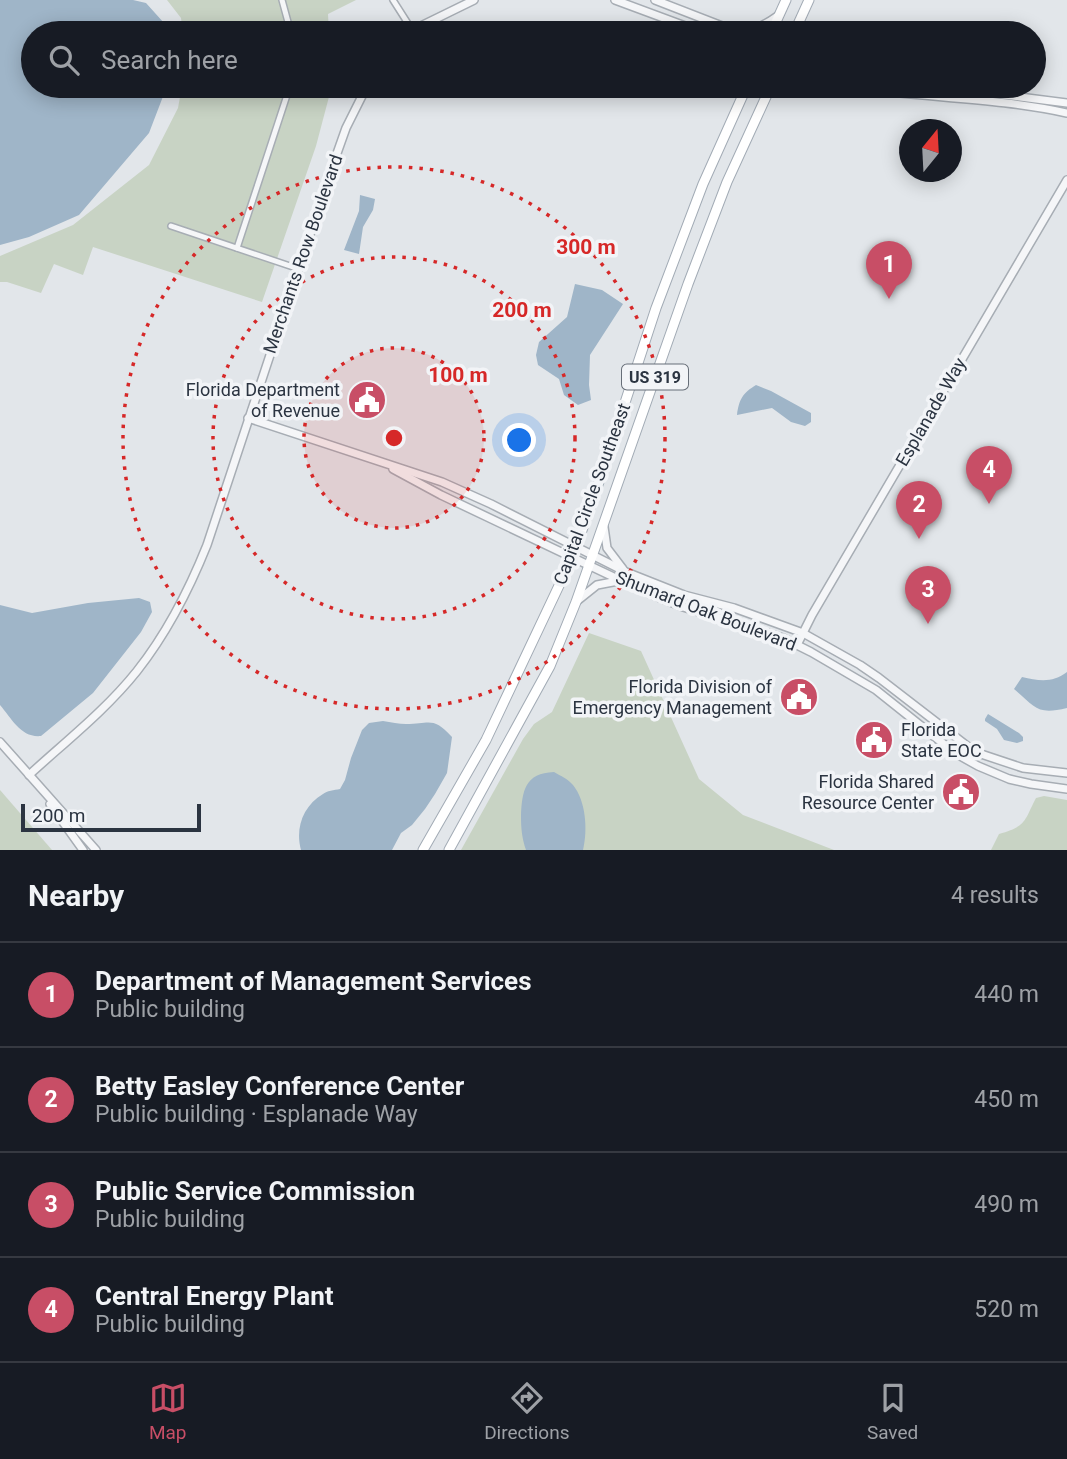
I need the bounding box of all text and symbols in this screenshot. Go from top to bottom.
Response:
search box [21,21,1046,98]
icon: search [45,41,83,79]
text: Search here [101,45,238,75]
north arrow [899,119,962,182]
street label: Merchants Row Boulevard [259,152,346,356]
text: 300 m [556,235,616,259]
pin: 1 [866,241,912,299]
text: 200 m [492,298,552,322]
street label: Esplanade Way [891,353,970,470]
text: 100 m [428,363,488,387]
road number: US 319 [622,364,688,390]
place label: Florida Department of Revenue [186,379,340,421]
public building icon: Florida Department of Revenue [346,379,388,421]
street label: Capital Circle Southeast [549,400,634,587]
your location [502,423,536,457]
centre of rings [382,426,406,450]
pin: 4 [966,446,1012,504]
pin: 2 [896,481,942,539]
street label: Shumard Oak Boulevard [613,566,800,655]
pin: 3 [905,566,951,624]
place label: Florida Division of Emergency Management [572,676,773,718]
public building icon: Florida Division of Emergency Management [778,676,820,718]
public building icon: Florida State EOC [853,719,895,761]
place label: Florida State EOC [901,719,982,761]
place label: Florida Shared Resource Center [802,771,934,813]
public building icon: Florida Shared Resource Center [940,771,982,813]
scale bar [21,801,201,833]
text: 200 m [32,804,85,827]
text: Nearby [28,878,124,913]
text: 4 results [951,882,1039,909]
text: Department of Management Services [95,966,532,996]
text: 1 [44,981,58,1008]
text: 440 m [974,981,1039,1008]
text: Public building [95,996,245,1023]
text: Betty Easley Conference Center [95,1071,464,1101]
text: 2 [44,1086,58,1113]
text: 450 m [974,1086,1039,1113]
text: Public building · Esplanade Way [95,1101,418,1128]
text: Public Service Commission [95,1176,415,1206]
text: 3 [44,1191,58,1218]
text: 490 m [974,1191,1039,1218]
text: Public building [95,1206,245,1233]
text: Central Energy Plant [95,1281,334,1311]
text: 4 [44,1296,58,1323]
text: 520 m [974,1296,1039,1323]
text: Public building [95,1311,245,1338]
tab: Map [149,1379,187,1444]
tab: Directions [484,1379,569,1444]
tab: Saved [867,1379,918,1444]

